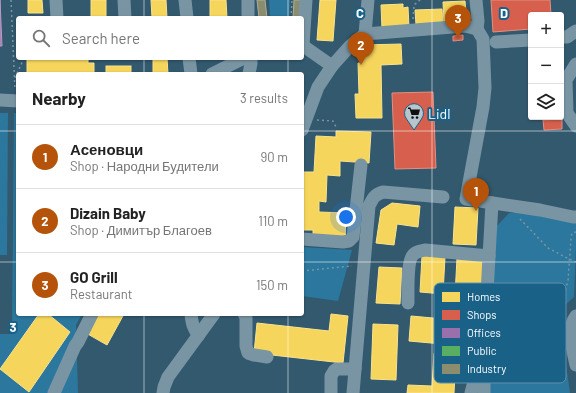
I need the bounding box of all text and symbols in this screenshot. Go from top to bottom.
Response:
text: C [356,5,364,21]
pin: 3 [445,5,471,38]
text: D [500,5,508,21]
map controls [528,12,564,120]
button: + [528,12,564,48]
search box [16,16,304,60]
icon: search [30,27,52,49]
text: Search here [62,29,140,47]
pin: 2 [348,32,374,65]
button: − [528,48,564,84]
button: layers [528,84,564,120]
text: Nearby [32,88,86,108]
text: 3 results [240,90,288,106]
supermarket icon: Lidl [403,102,425,130]
place label: Lidl [428,105,450,122]
text: Асеновци [70,140,143,158]
text: 1 [43,149,47,165]
text: 90 m [261,149,288,165]
text: Shop · Народни Будители [70,158,219,174]
pin: 1 [463,178,489,211]
text: Dizain Baby [70,204,146,222]
your location [336,207,356,227]
text: 2 [41,213,49,229]
text: 110 m [258,213,288,229]
text: Shop · Димитър Благоев [70,222,212,238]
text: GO Grill [70,268,118,286]
text: 3 [41,277,49,293]
text: 150 m [256,277,288,293]
legend [434,283,566,383]
text: Restaurant [70,286,132,302]
text: Homes [467,290,500,303]
text: Shops [467,308,497,321]
text: 3 [9,319,17,335]
text: Offices [467,326,501,339]
text: Public [467,344,497,357]
text: Industry [467,362,506,375]

